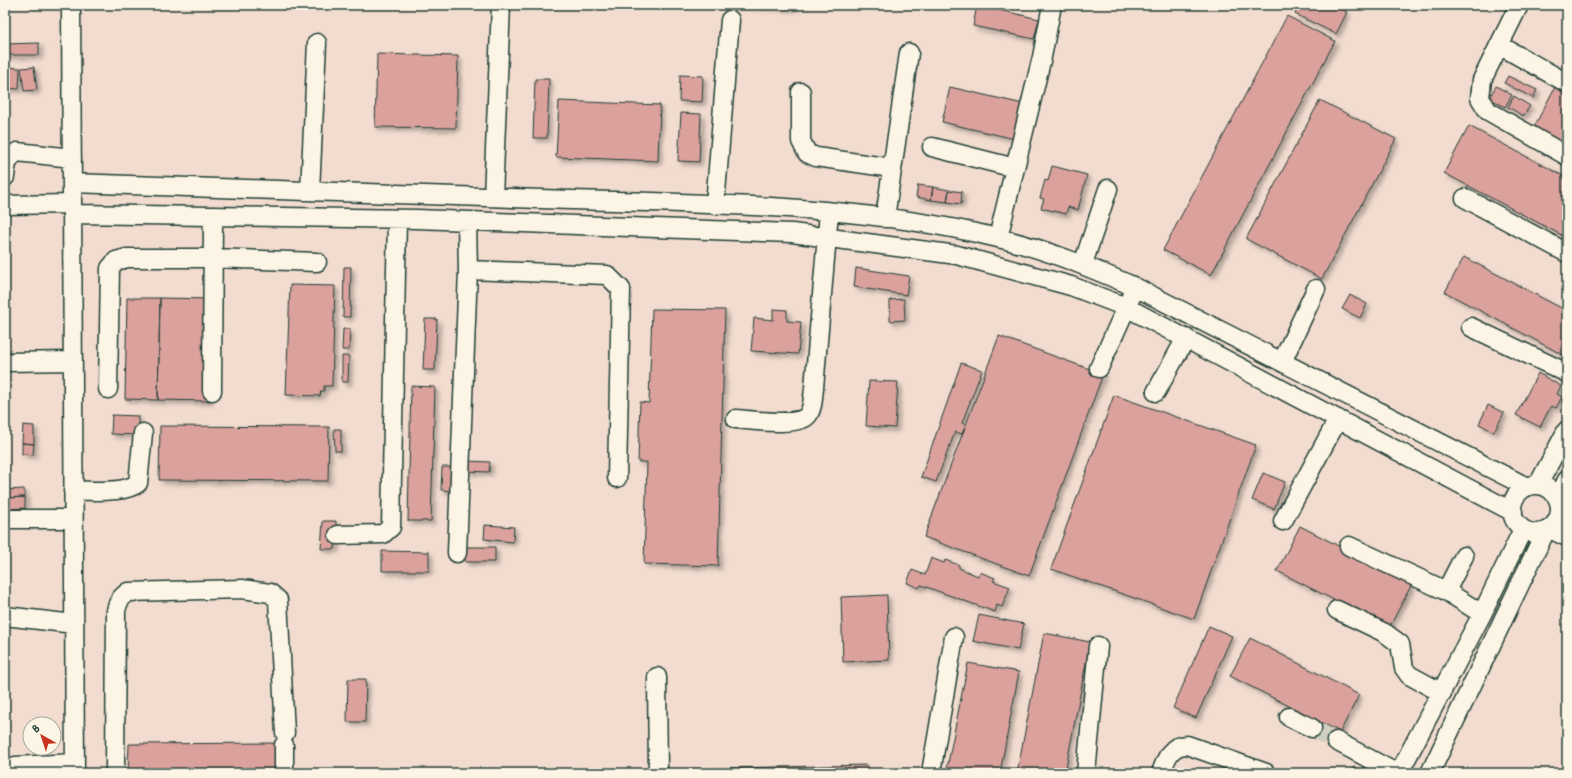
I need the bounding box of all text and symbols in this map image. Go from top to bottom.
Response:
north arrow [22,716,62,756]
text: B [29,721,43,735]

